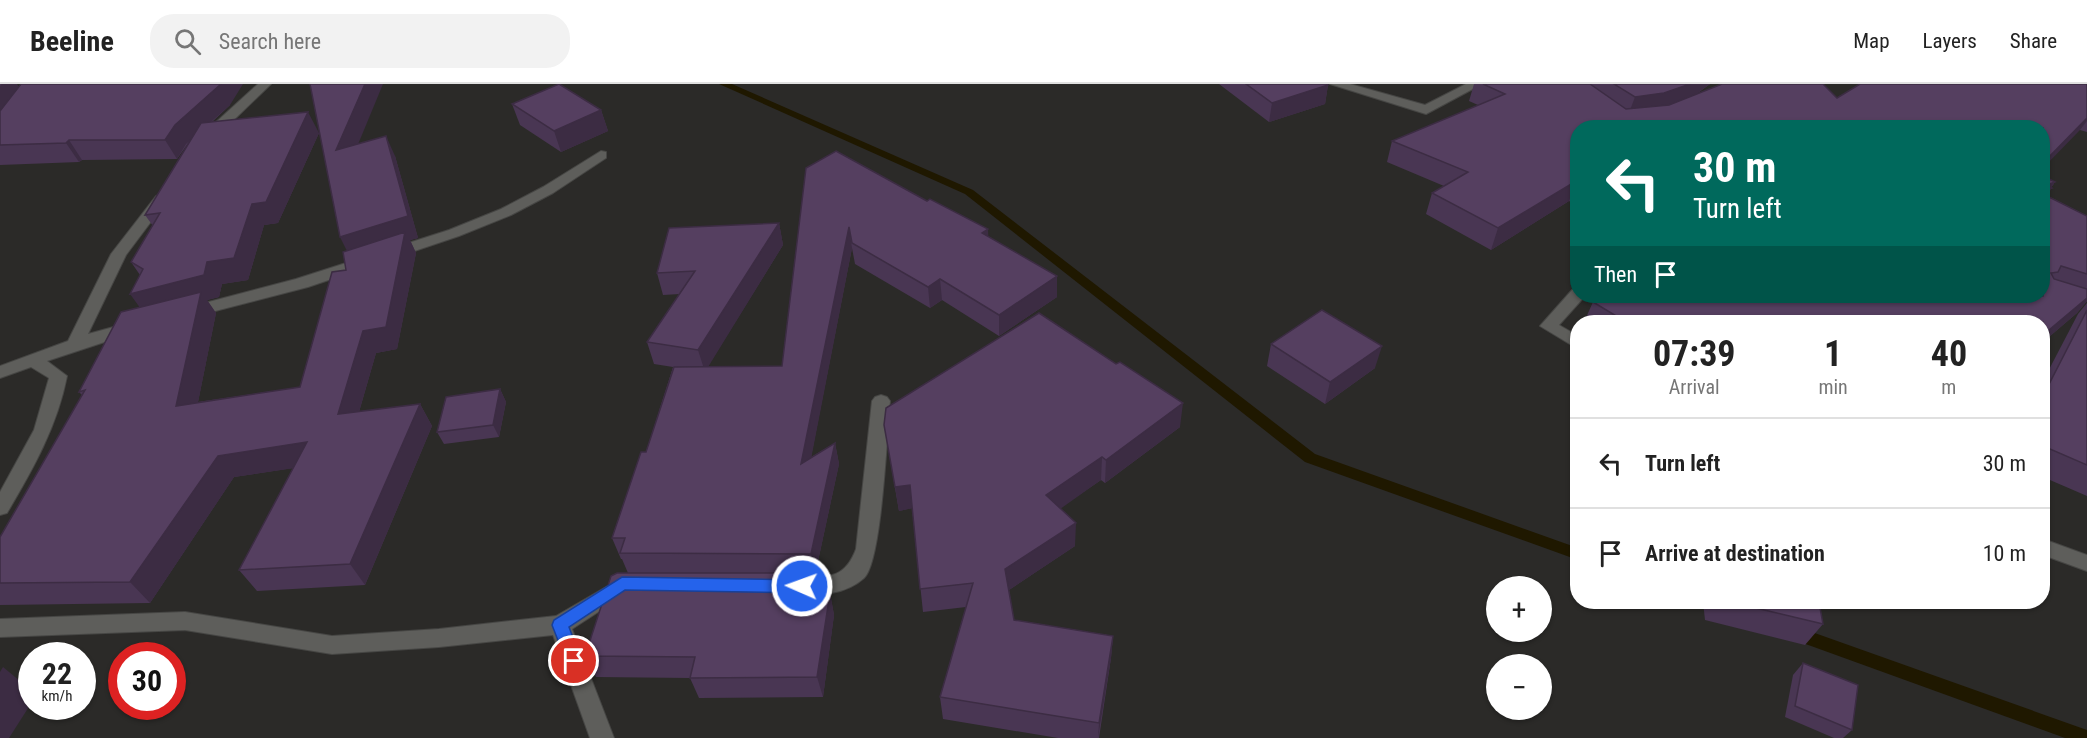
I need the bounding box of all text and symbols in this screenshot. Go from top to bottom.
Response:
search box [150,14,570,68]
text: Beeline [30,25,114,58]
icon: search [171,25,204,58]
text: Search here [219,29,321,54]
text: Map [1853,29,1890,53]
text: Layers [1923,29,1977,53]
text: Share [2010,29,2057,53]
text: 30 m [1693,143,1776,192]
icon: left [1594,144,1672,222]
text: Turn left [1693,193,1782,225]
icon: arrive [1649,258,1682,291]
text: Then [1594,262,1637,287]
text: 07:39 [1653,333,1736,375]
text: 1 [1824,333,1842,375]
text: 40 [1931,333,1967,375]
text: Arrival [1669,375,1720,399]
text: min [1818,375,1848,399]
text: m [1941,375,1956,399]
icon: left [1594,447,1627,480]
text: Turn left [1645,451,1720,476]
text: 30 m [1983,451,2026,476]
icon: arrive [1594,537,1627,570]
text: Arrive at destination [1645,541,1825,566]
text: 10 m [1983,541,2026,566]
position arrow [770,554,834,618]
map controls [1486,576,1552,720]
button: + [1486,576,1552,642]
pin [548,635,599,686]
speed limit sign: 30 [108,642,186,720]
icon: arrive [557,644,590,677]
button: − [1486,654,1552,720]
text: 22 [42,656,72,691]
text: km/h [42,687,72,705]

